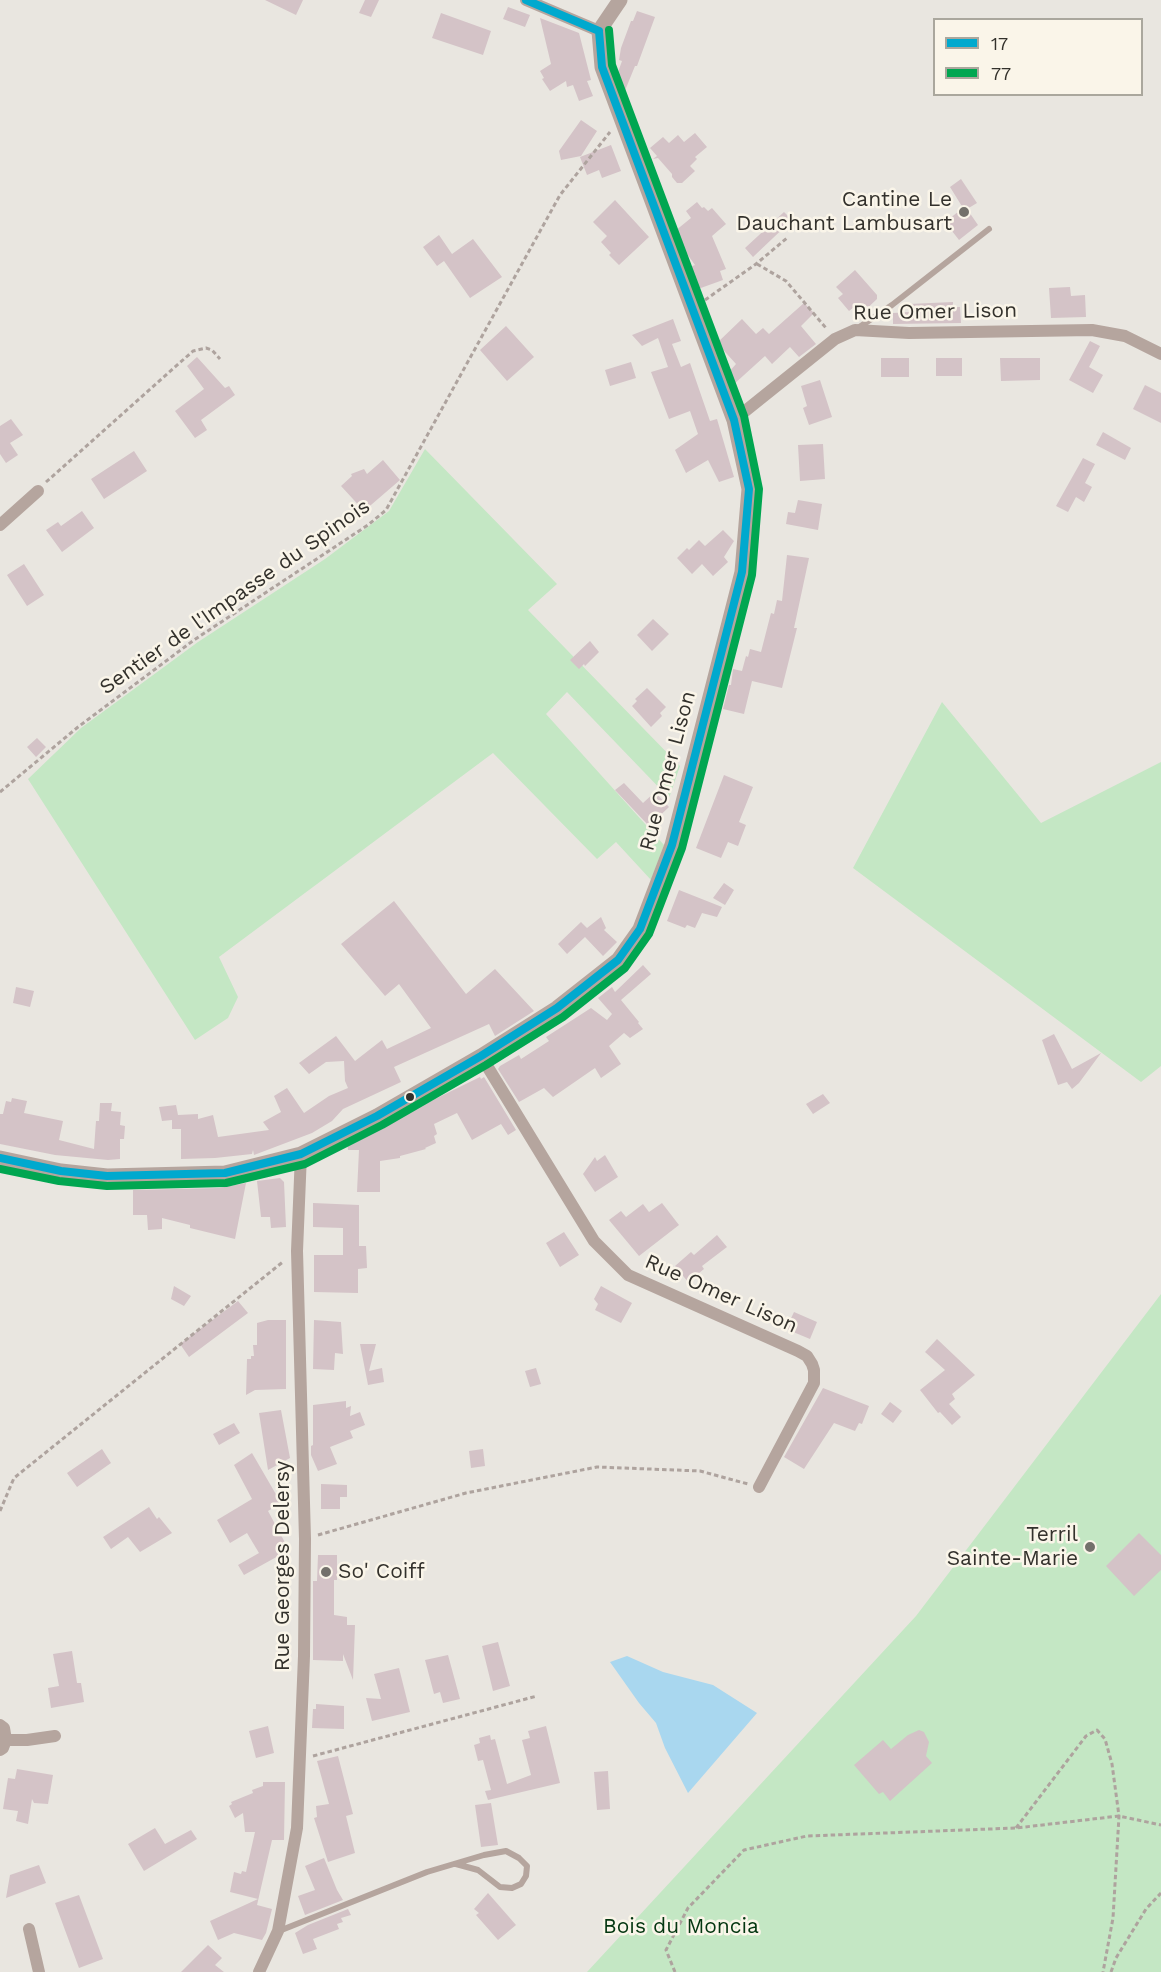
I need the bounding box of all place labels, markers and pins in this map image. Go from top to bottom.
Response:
place label: Cantine Le Dauchant Lambusart [736,187,952,237]
marker: Cantine Le Dauchant Lambusart [957,205,971,219]
unlabelled marker [404,1091,416,1103]
place label: Terril Sainte-Marie [947,1522,1078,1572]
marker: Terril Sainte-Marie [1083,1540,1097,1554]
place label: So' Coiff [338,1559,425,1585]
marker: So' Coiff [319,1565,333,1579]

